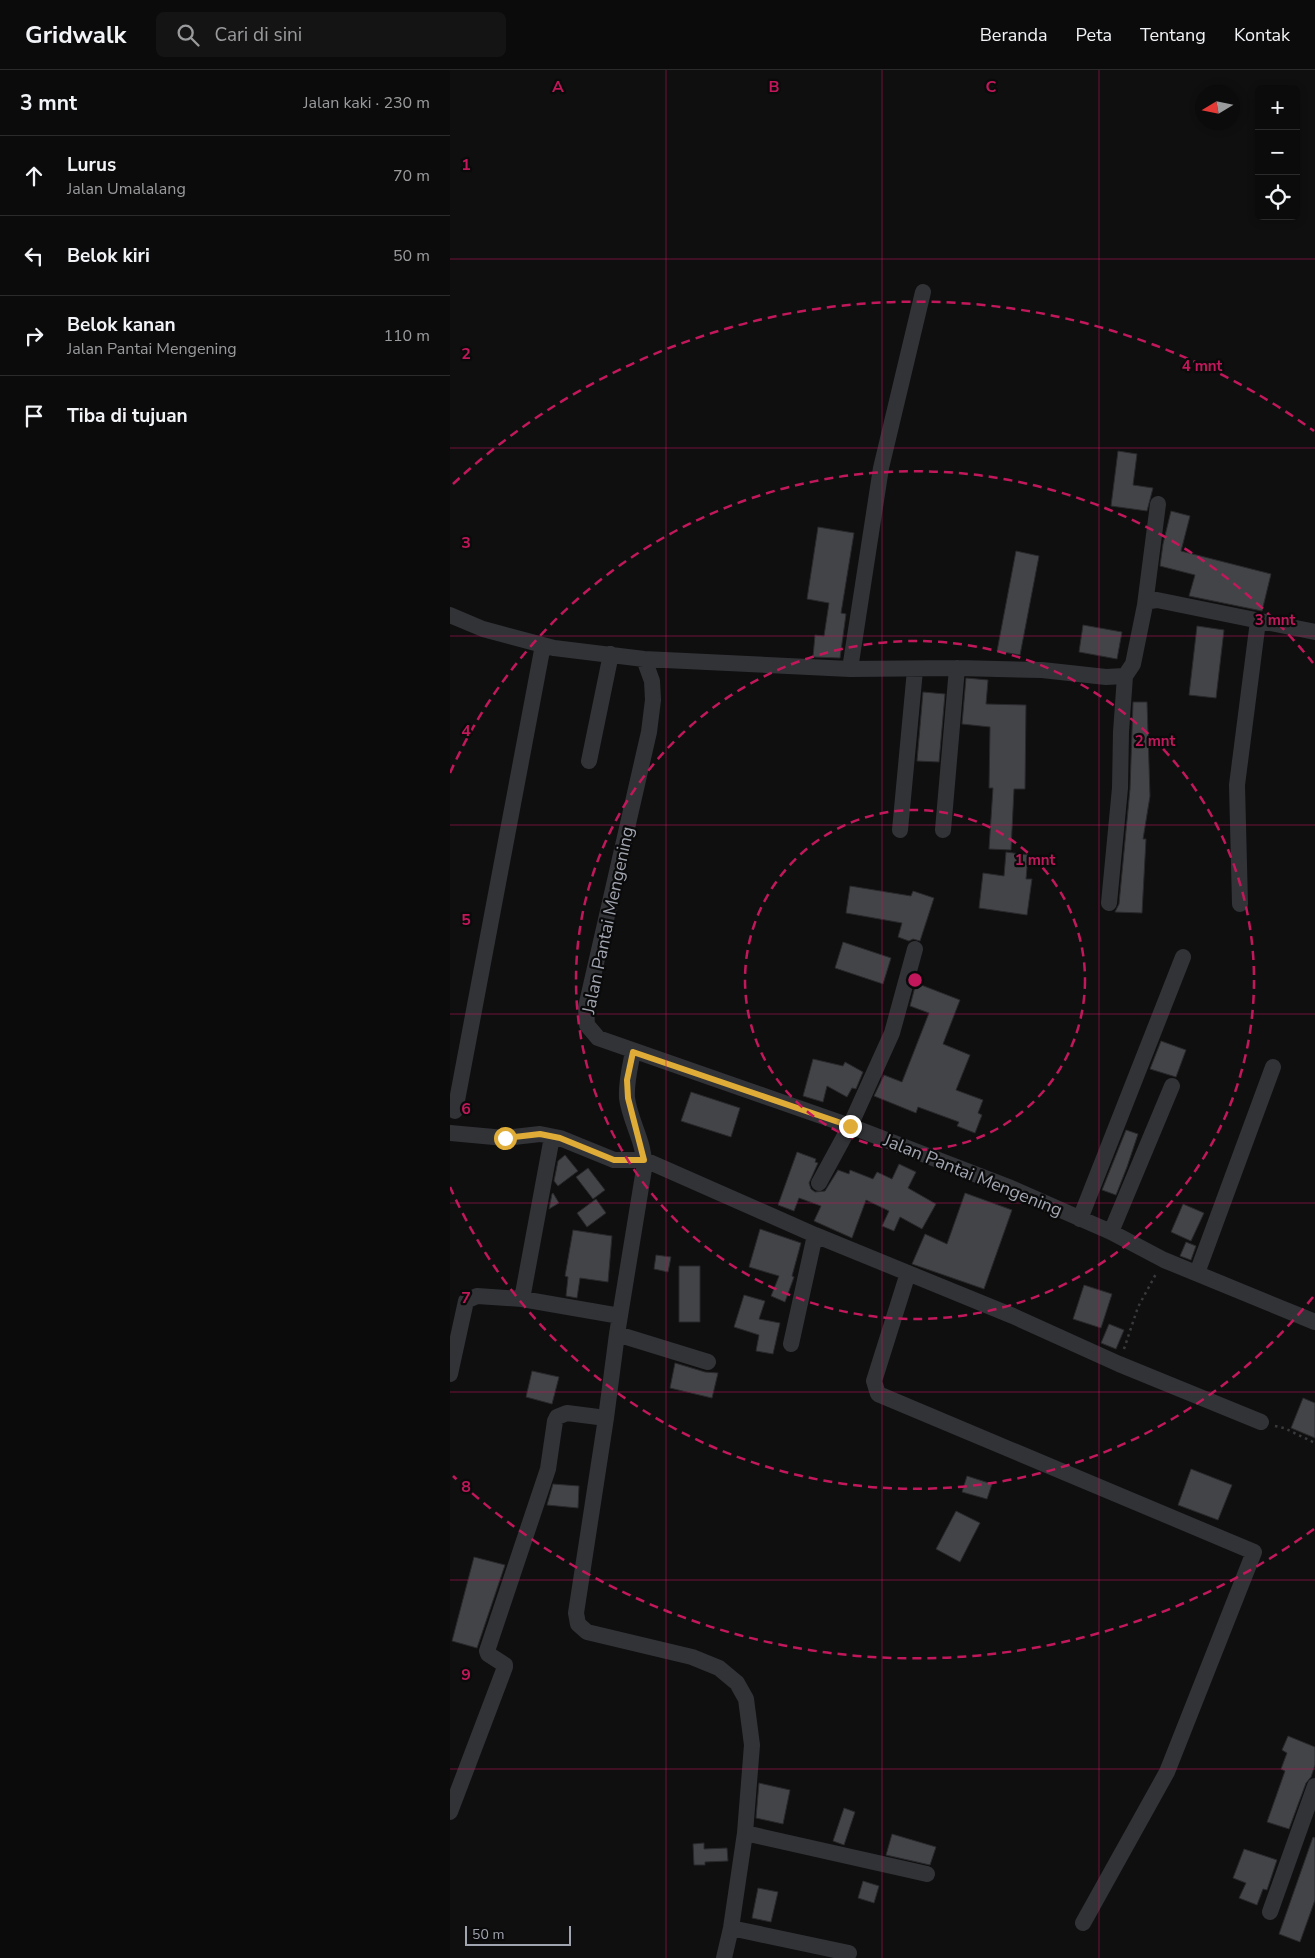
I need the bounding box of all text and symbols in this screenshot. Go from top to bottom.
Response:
search box [156,12,506,57]
text: Gridwalk [25,19,126,51]
icon: search [174,21,202,49]
text: Cari di sini [214,22,302,48]
text: Beranda [980,23,1048,47]
text: Peta [1076,23,1112,47]
text: Tentang [1140,23,1206,47]
text: Kontak [1234,23,1290,47]
text: A [552,76,564,98]
text: B [768,76,780,98]
text: C [986,76,997,98]
north arrow [1195,85,1240,130]
map controls [1255,85,1300,220]
button: + [1255,85,1300,130]
text: 3 mnt [20,89,77,117]
text: Jalan kaki · 230 m [303,92,430,114]
button: − [1255,130,1300,175]
text: Lurus [67,152,116,178]
text: 1 [461,154,471,176]
icon: ahead [20,162,48,190]
text: 70 m [393,165,430,187]
button: locate [1255,175,1300,220]
text: Jalan Umalalang [67,178,186,200]
icon: left [20,242,48,270]
text: Belok kiri [67,243,150,269]
text: 50 m [393,245,430,267]
text: Belok kanan [67,312,176,338]
icon: right [20,322,48,350]
text: 110 m [383,325,430,347]
text: Jalan Pantai Mengening [67,338,237,360]
text: 2 [461,343,471,365]
text: 4 mnt [1182,356,1223,376]
icon: arrive [20,402,48,430]
text: Tiba di tujuan [67,403,188,429]
text: 3 [461,532,471,554]
text: 3 mnt [1255,610,1296,630]
text: 4 [461,720,471,742]
text: 2 mnt [1135,731,1176,751]
street label: Jalan Pantai Mengening [576,824,640,1017]
text: 1 mnt [1015,850,1056,870]
text: 5 [461,909,471,931]
centre of rings [906,971,924,989]
text: 6 [461,1098,471,1120]
route end [839,1115,862,1138]
route start [494,1127,517,1150]
street label: Jalan Pantai Mengening [879,1128,1066,1222]
text: 7 [461,1287,471,1309]
text: 8 [461,1476,471,1498]
text: 9 [461,1664,471,1686]
scale bar [465,1923,571,1946]
text: 50 m [472,1925,504,1944]

